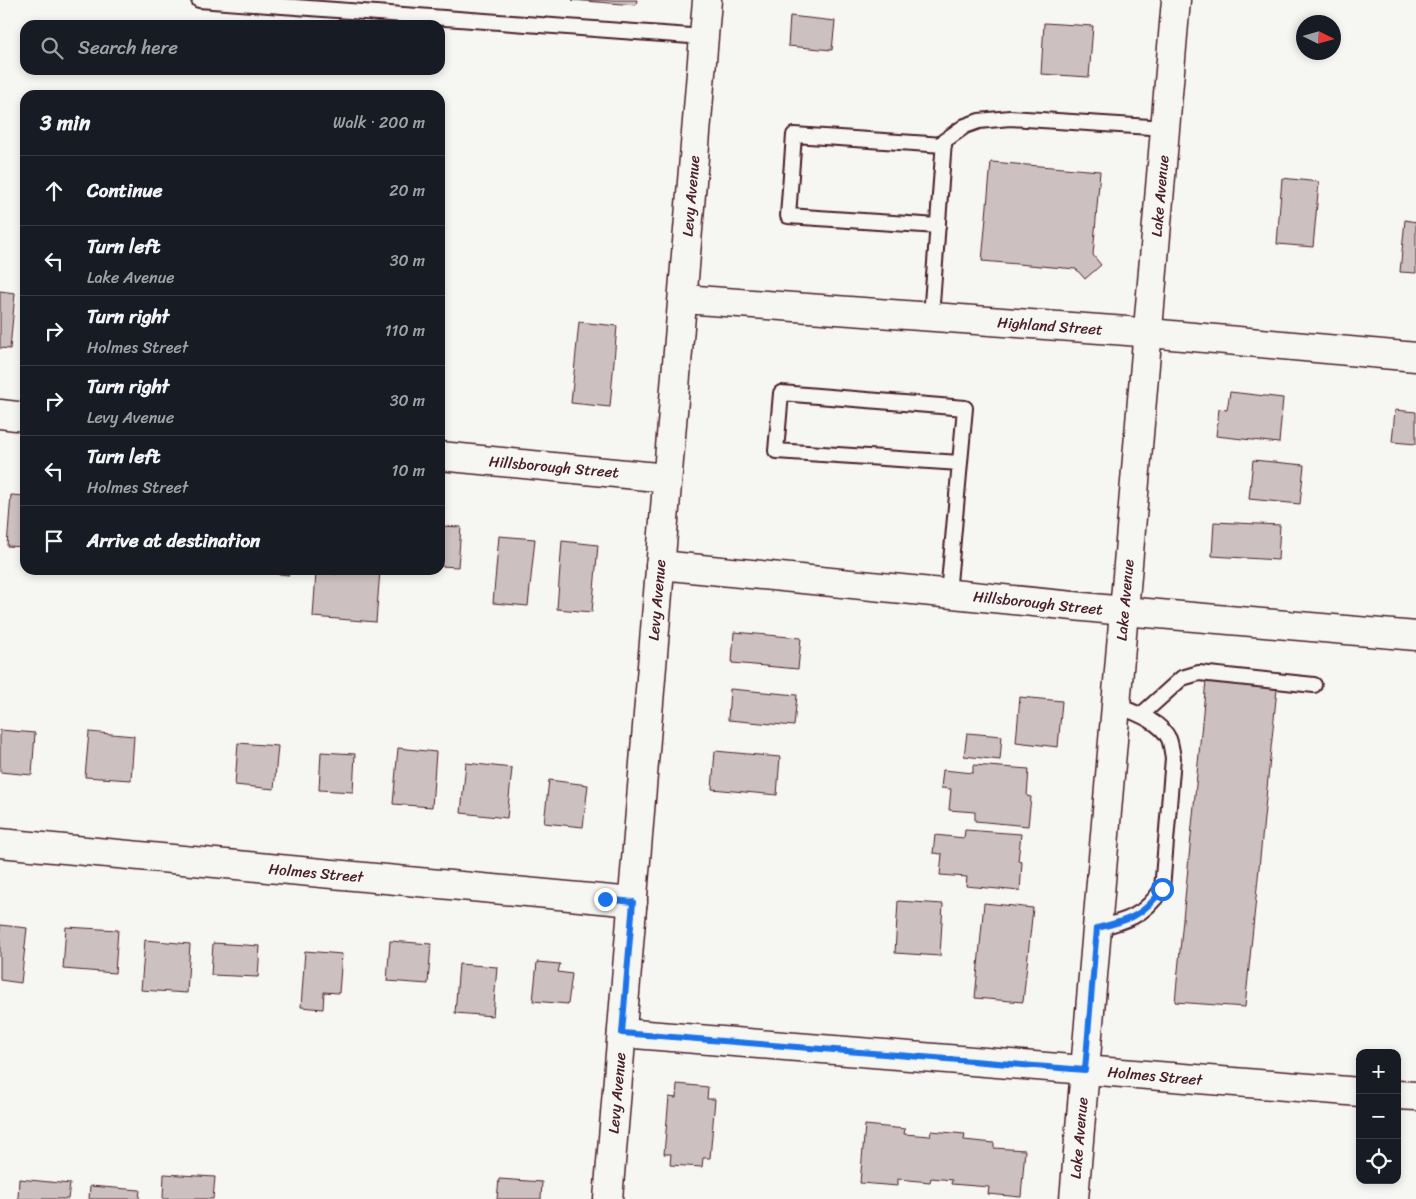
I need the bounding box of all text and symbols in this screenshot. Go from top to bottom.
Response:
north arrow [1296,15,1341,60]
search box [20,20,445,75]
text: Search here [78,31,178,64]
icon: search [38,34,66,62]
text: 3 min [40,104,90,142]
text: Walk · 200 m [333,108,425,137]
street label: Levy Avenue [674,154,708,238]
street label: Lake Avenue [1143,154,1177,238]
text: Continue [87,174,163,207]
text: 20 m [389,176,425,205]
icon: ahead [40,177,68,205]
text: Turn left [87,230,160,263]
text: 30 m [390,246,425,275]
icon: left [40,247,68,275]
text: Lake Avenue [87,263,174,292]
text: Turn right [87,300,169,333]
street label: Highland Street [996,309,1104,343]
text: 110 m [385,316,425,345]
icon: right [40,317,68,345]
text: Holmes Street [87,333,188,362]
text: Turn right [87,370,169,403]
text: 30 m [390,386,425,415]
icon: right [40,387,68,415]
text: Levy Avenue [87,403,174,432]
text: Turn left [87,440,160,473]
street label: Hillsborough Street [488,448,621,486]
text: 10 m [392,456,425,485]
icon: left [40,457,68,485]
text: Holmes Street [87,473,188,502]
text: Arrive at destination [87,524,260,557]
icon: arrive [40,527,68,555]
street label: Levy Avenue [640,558,674,642]
street label: Lake Avenue [1108,558,1142,642]
street label: Hillsborough Street [972,583,1105,623]
street label: Holmes Street [268,856,365,890]
route start [1151,878,1174,901]
route end [594,888,617,911]
map controls [1356,1049,1401,1184]
button: + [1356,1049,1401,1094]
street label: Levy Avenue [600,1051,634,1135]
street label: Holmes Street [1107,1059,1204,1093]
button: − [1356,1094,1401,1139]
street label: Lake Avenue [1062,1096,1096,1180]
button: locate [1356,1139,1401,1184]

